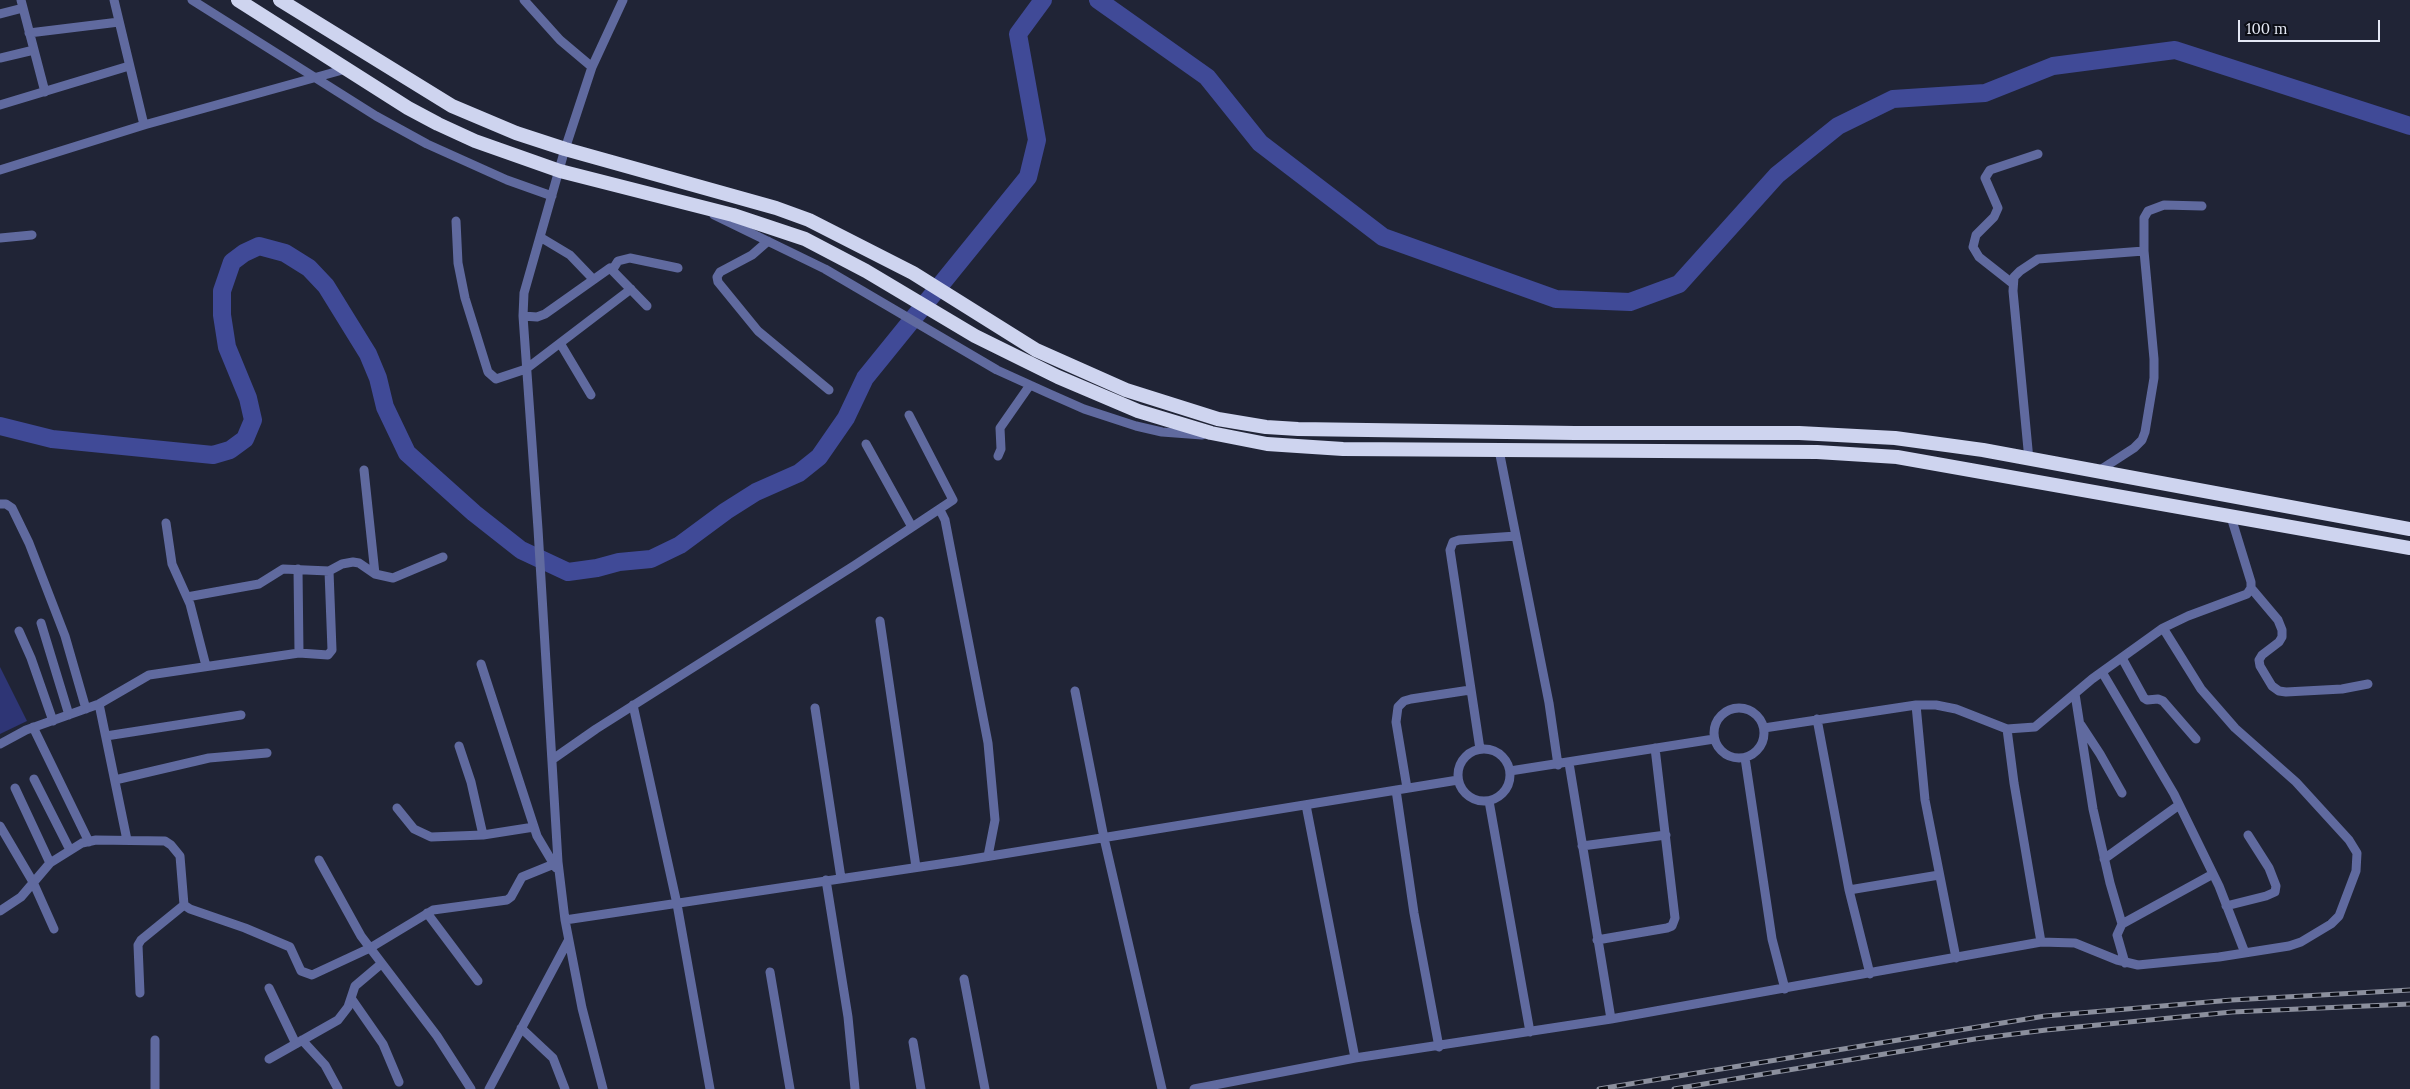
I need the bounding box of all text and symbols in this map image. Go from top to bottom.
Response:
scale bar [2240,10,2382,42]
text: 100 m [2246,19,2287,38]

